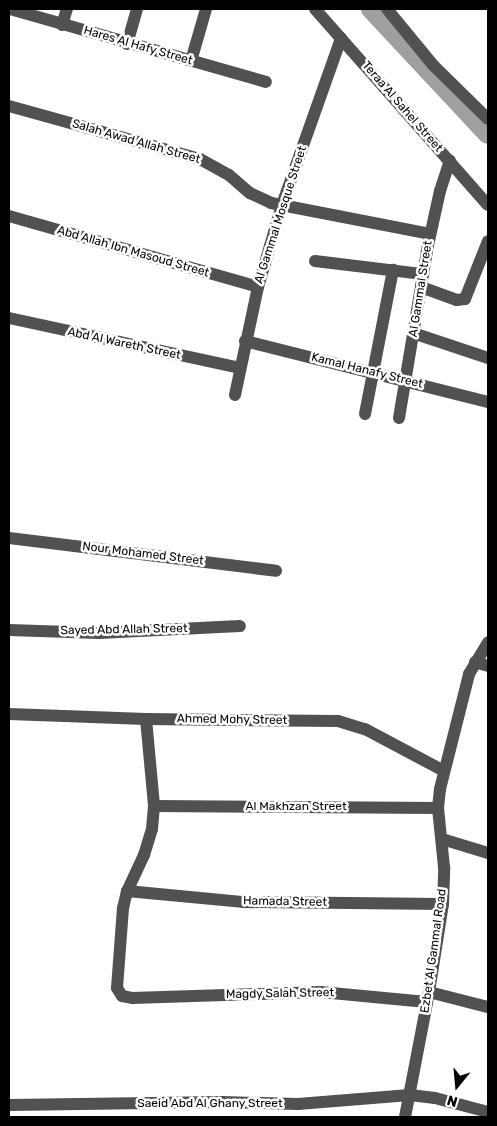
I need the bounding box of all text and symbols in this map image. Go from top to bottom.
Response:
street label: Hares Al Hafy Street [82,23,194,69]
street label: Teraa Al Sahel Street [359,59,445,155]
street label: Salah Awad Allah Street [70,117,202,167]
street label: Al Gammal Mosque Street [252,144,310,286]
street label: Abd Allah Ibn Masoud Street [55,223,211,281]
street label: Al Gammal Street [406,240,436,338]
street label: Abd Al Wareth Street [66,325,182,363]
street label: Kamal Hanafy Street [310,350,424,392]
street label: Nour Mohamed Street [81,539,205,569]
street label: Sayed Abd Allah Street [60,622,188,638]
street label: Ahmed Mohy Street [177,712,287,728]
street label: Al Makhzan Street [245,800,347,814]
street label: Ezbet Al Gammal Road [418,888,450,1014]
street label: Hamada Street [243,894,327,910]
street label: Magdy Salah Street [226,986,334,1002]
north arrow [432,1061,482,1111]
text: N [445,1091,460,1110]
street label: Saeid Abd Al Ghany Street [137,1097,283,1111]

